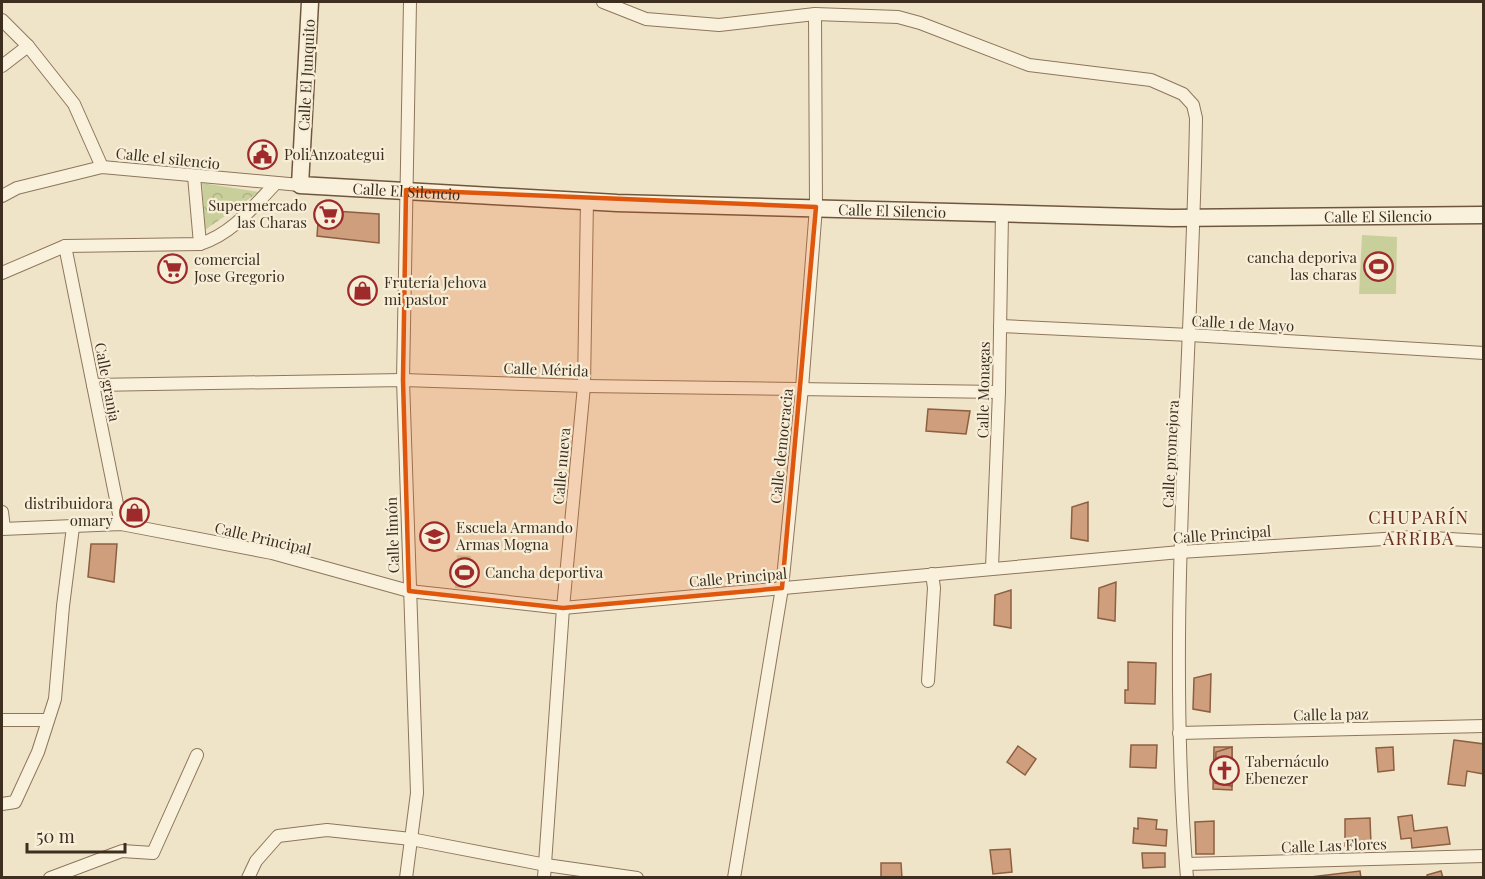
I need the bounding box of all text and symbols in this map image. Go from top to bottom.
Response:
street label: Calle El Junquito [293,18,319,132]
public building icon: PoliAnzoategui [247,138,279,170]
street label: Calle el silencio [115,143,221,173]
place label: PoliAnzoategui [284,144,385,164]
street label: Calle El Silencio [352,178,461,204]
place label: Supermercado las Charas [208,195,307,232]
supermarket icon: Supermercado las Charas [312,198,344,230]
street label: Calle El Silencio [838,199,946,222]
street label: Calle El Silencio [1324,206,1432,227]
place label: cancha deporiva las charas [1247,247,1358,284]
place label: comercial Jose Gregorio [193,249,285,286]
sports icon: cancha deporiva las charas [1362,250,1394,282]
supermarket icon: comercial Jose Gregorio [157,252,189,284]
place label: Frutería Jehova mi pastor [384,272,487,309]
shop icon: Frutería Jehova mi pastor [347,275,379,307]
street label: Calle 1 de Mayo [1191,310,1295,336]
street label: Calle granja [91,341,126,424]
street label: Calle Monagas [972,341,994,439]
street label: Calle Mérida [503,358,589,380]
street label: Calle democracia [765,387,797,505]
street label: Calle promejora [1157,399,1183,509]
street label: Calle nueva [548,426,574,505]
place label: distribuidora omary [24,493,114,530]
shop icon: distribuidora omary [118,496,150,528]
street label: Calle limón [381,496,403,573]
district label: CHUPARÍN ARRIBA [1368,505,1470,550]
street label: Calle Principal [213,517,313,559]
place label: Escuela Armando Armas Mogna [455,517,573,554]
school or university icon: Escuela Armando Armas Mogna [419,520,451,552]
street label: Calle Principal [1172,521,1272,547]
sports icon: Cancha deportiva [448,556,480,588]
place label: Cancha deportiva [485,562,604,582]
street label: Calle Principal [688,563,788,591]
street label: Calle la paz [1293,703,1369,725]
place label: Tabernáculo Ebenezer [1245,751,1329,788]
church icon: Tabernáculo Ebenezer [1208,754,1240,786]
scale bar [27,816,124,854]
text: 50 m [36,824,75,848]
street label: Calle Las Flores [1281,833,1387,857]

